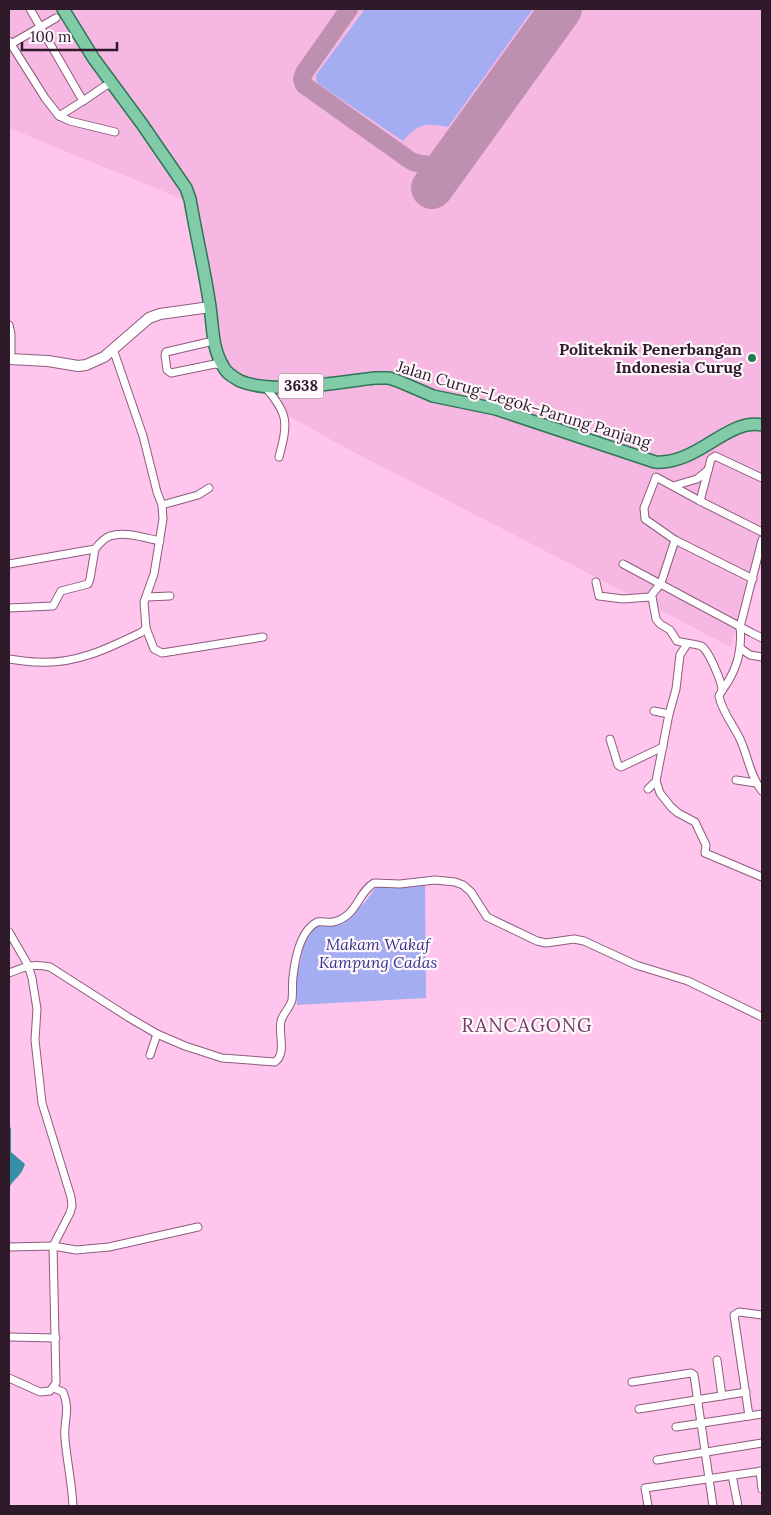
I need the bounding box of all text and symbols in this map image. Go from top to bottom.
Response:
scale bar [22,20,118,52]
text: 100 m [30,27,71,46]
place label: Politeknik Penerbangan Indonesia Curug [559,339,743,377]
marker: Politeknik Penerbangan Indonesia Curug [746,352,758,364]
street label: Jalan Curug–Legok–Parung Panjang [394,355,655,453]
road number: 3638 [278,374,324,398]
park label: Makam Wakaf Kampung Cadas [319,934,437,972]
district label: RANCAGONG [461,1013,593,1037]

